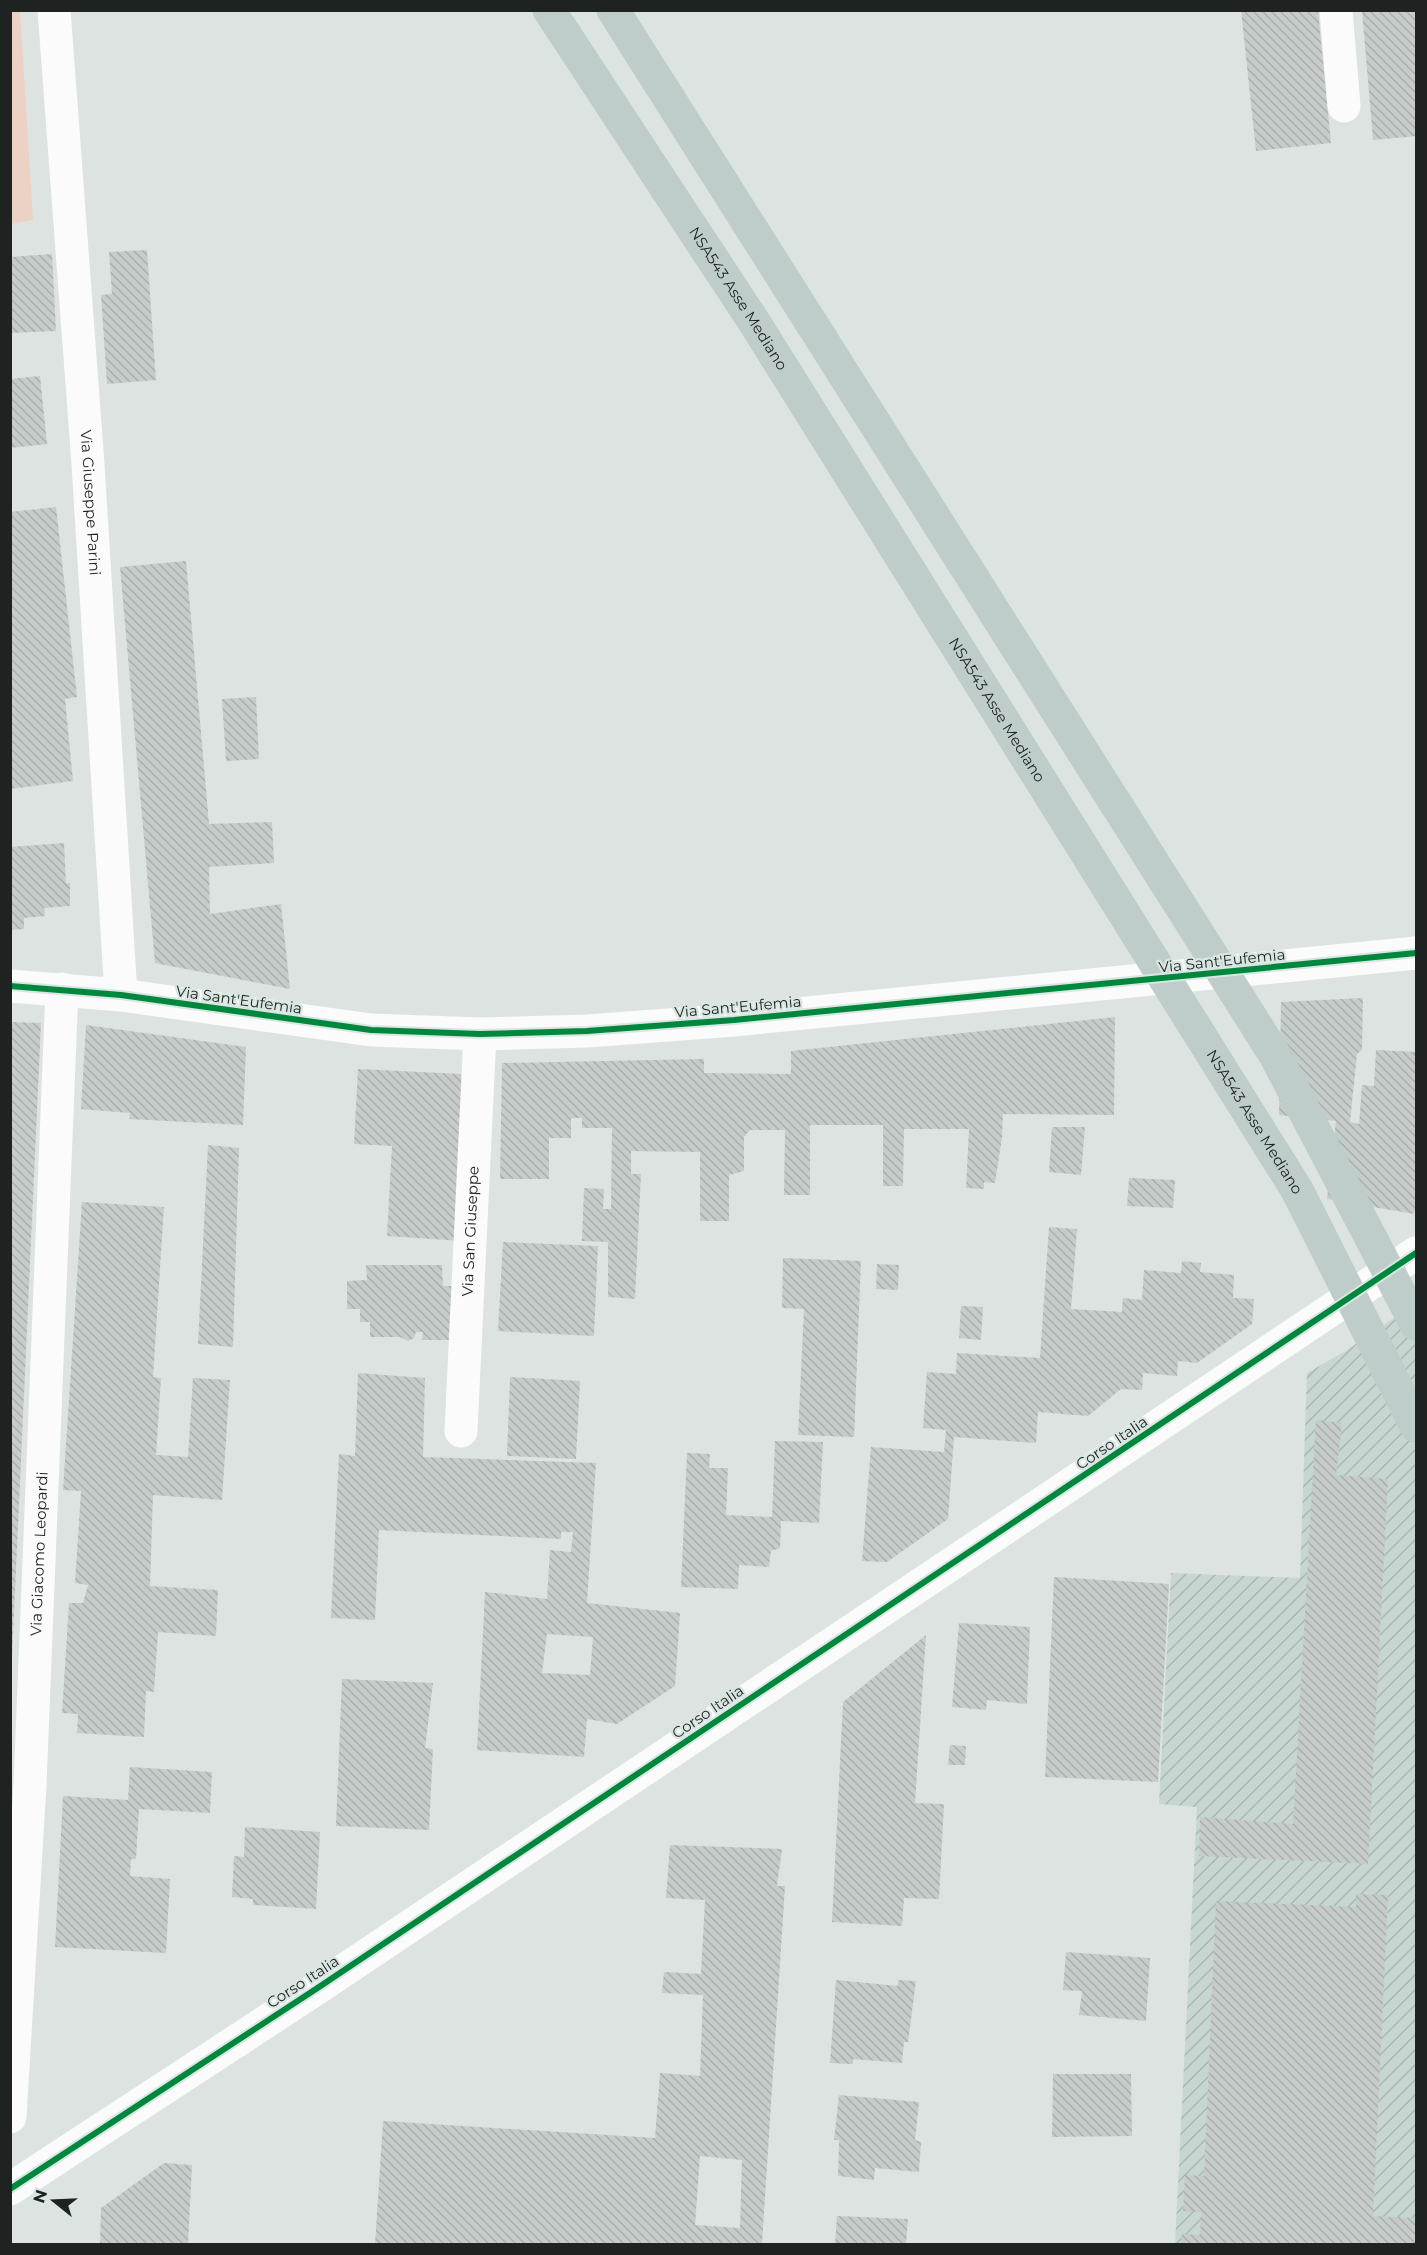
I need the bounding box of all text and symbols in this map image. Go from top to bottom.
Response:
street label: NSA543 Asse Mediano [685,223,792,374]
street label: Via Giuseppe Parini [76,429,105,576]
street label: NSA543 Asse Mediano [945,634,1050,786]
street label: Via Sant'Eufemia [1158,944,1286,977]
street label: Via Sant'Eufemia [175,981,303,1018]
street label: Via Sant'Eufemia [674,991,802,1022]
street label: NSA543 Asse Mediano [1203,1046,1307,1198]
street label: Via San Giuseppe [457,1165,483,1297]
street label: Corso Italia [1072,1412,1151,1474]
street label: Via Giacomo Leopardi [26,1471,52,1636]
street label: Corso Italia [668,1681,747,1743]
street label: Corso Italia [263,1951,342,2012]
north arrow [24,2171,84,2231]
text: N [29,2187,51,2206]

